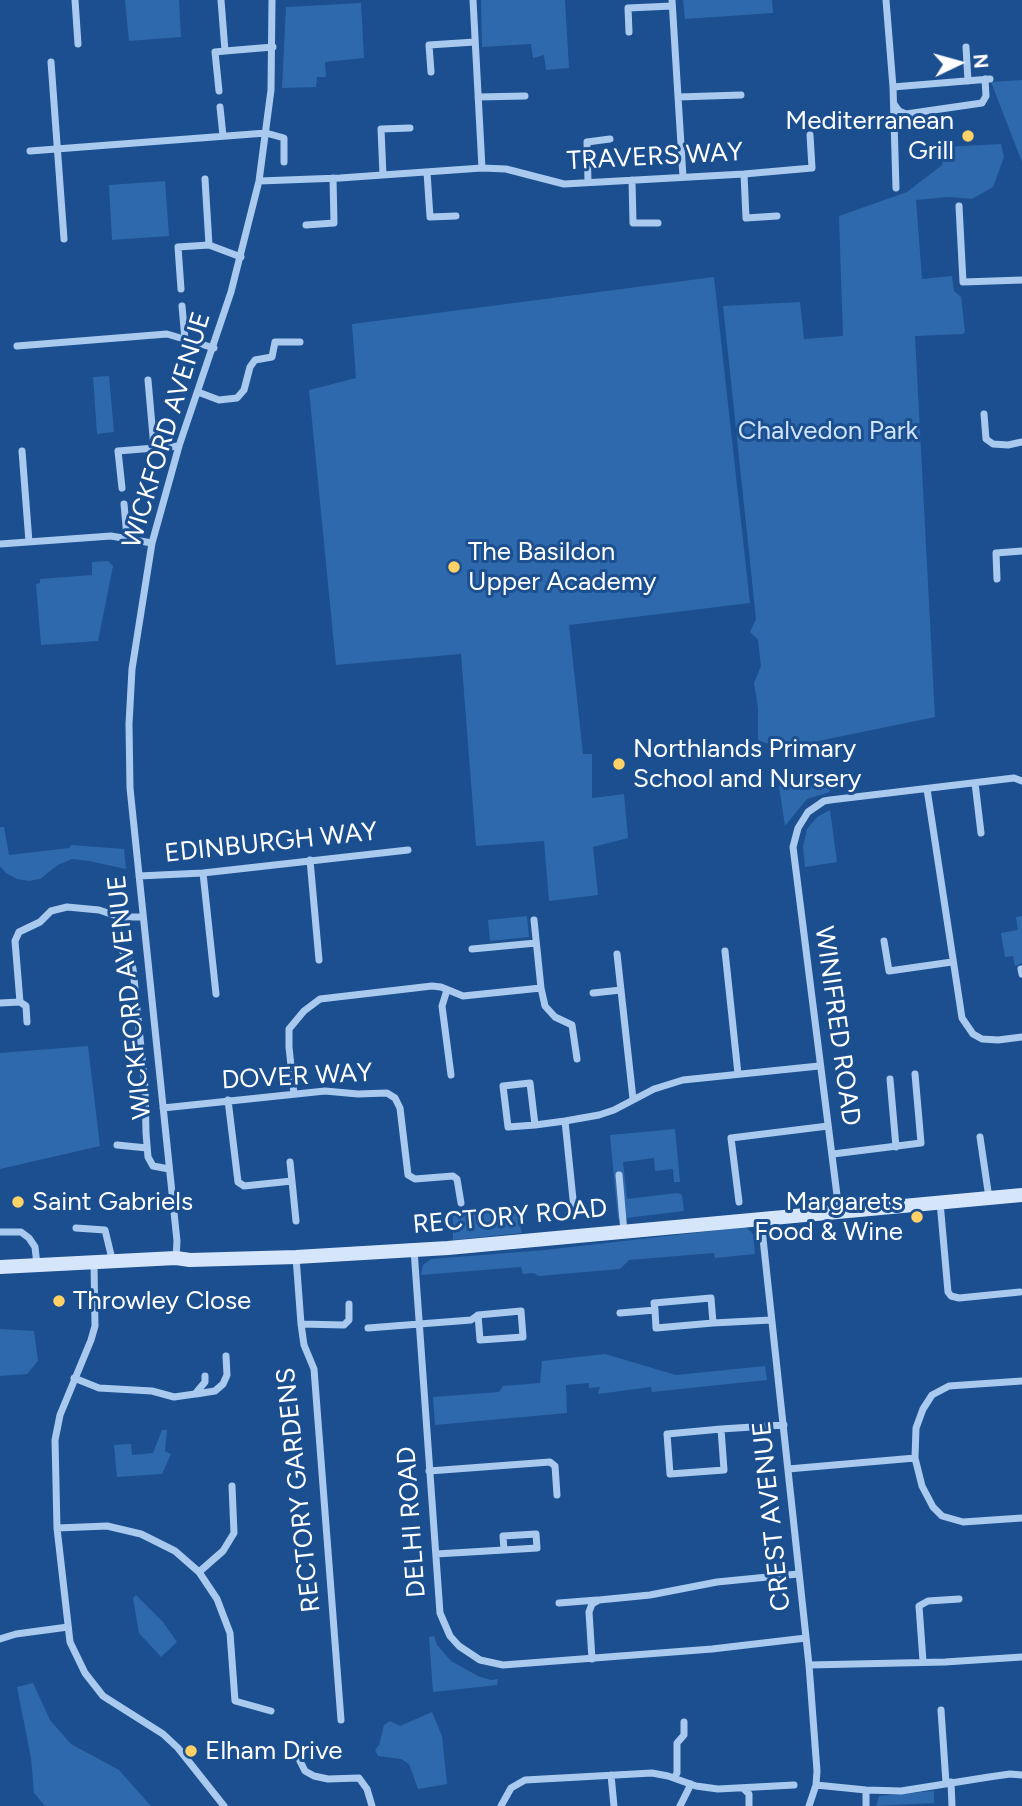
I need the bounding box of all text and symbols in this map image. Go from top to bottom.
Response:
north arrow [924,28,994,98]
text: N [968,53,993,69]
place label: Mediterranean Grill [785,105,954,166]
marker: Mediterranean Grill [960,128,976,144]
street label: TRAVERS WAY [566,137,744,177]
street label: WICKFORD AVENUE [116,308,218,552]
park label: Chalvedon Park [738,415,918,447]
place label: The Basildon Upper Academy [468,536,656,598]
marker: The Basildon Upper Academy [446,559,462,575]
place label: Northlands Primary School and Nursery [633,733,861,794]
marker: Northlands Primary School and Nursery [611,756,627,772]
street label: EDINBURGH WAY [163,816,379,870]
street label: WICKFORD AVENUE [102,873,158,1121]
street label: WINIFRED ROAD [808,924,866,1128]
street label: DOVER WAY [221,1057,373,1097]
place label: Saint Gabriels [32,1186,193,1218]
place label: Margarets Food & Wine [754,1186,903,1248]
street label: RECTORY ROAD [411,1193,609,1241]
marker: Saint Gabriels [10,1194,26,1210]
marker: Margarets Food & Wine [909,1209,925,1225]
place label: Throwley Close [73,1285,251,1317]
marker: Throwley Close [51,1293,67,1309]
street label: RECTORY GARDENS [271,1366,327,1614]
street label: CREST AVENUE [747,1419,797,1613]
street label: DELHI ROAD [391,1445,433,1599]
place label: Elham Drive [205,1735,343,1767]
marker: Elham Drive [183,1743,199,1759]

